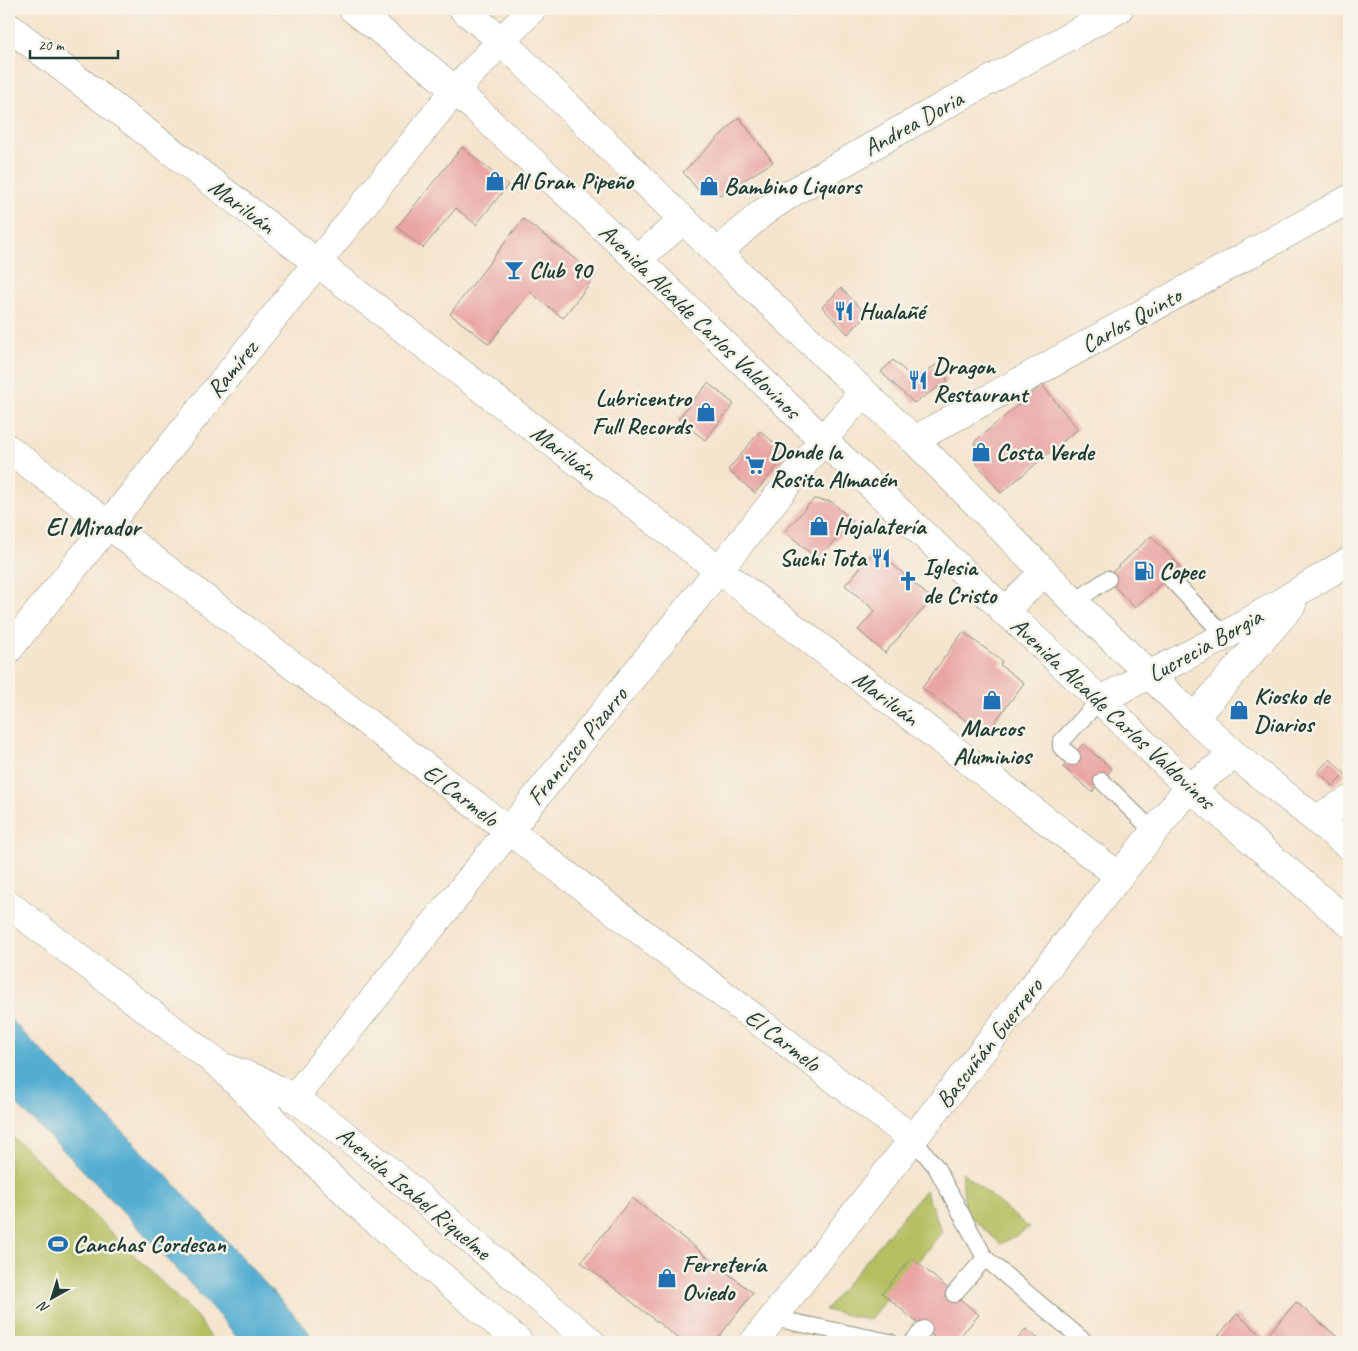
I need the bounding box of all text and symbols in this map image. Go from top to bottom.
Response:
scale bar [30,28,118,60]
text: 20 m [38,36,65,55]
street label: Andrea Doria [858,83,969,163]
place label: Al Gran Pipeño [510,166,635,196]
shop icon: Al Gran Pipeño [484,170,506,192]
street label: Mariluán [203,171,282,241]
place label: Bambino Liquors [724,171,863,201]
shop icon: Bambino Liquors [698,175,720,197]
street label: Avenida Alcalde Carlos Valdovinos [593,217,808,426]
place label: Club 90 [529,255,594,285]
bar icon: Club 90 [503,259,525,281]
street label: Carlos Quinto [1076,279,1188,360]
place label: Hualañé [859,296,929,326]
restaurant icon: Hualañé [833,300,855,322]
street label: Ramírez [200,332,266,404]
place label: Dragon Restaurant [933,351,1030,409]
restaurant icon: Dragon Restaurant [907,369,929,391]
place label: Lubricentro Full Records [592,383,694,441]
shop icon: Lubricentro Full Records [695,401,717,423]
street label: Mariluán [525,417,604,487]
place label: Donde la Rosita Almacén [770,436,898,494]
place label: Costa Verde [996,437,1095,467]
shop icon: Costa Verde [970,441,992,463]
supermarket icon: Donde la Rosita Almacén [744,454,766,476]
district label: El Mirador [46,511,143,543]
place label: Hojalatería [834,511,928,541]
shop icon: Hojalatería [808,515,830,537]
place label: Suchi Tota [779,543,868,573]
restaurant icon: Suchi Tota [870,547,892,569]
place label: Iglesia de Cristo [923,552,999,610]
place label: Copec [1159,556,1206,586]
fuel station icon: Copec [1133,560,1155,582]
church icon: Iglesia de Cristo [897,570,919,592]
street label: Lucrecia Borgia [1143,601,1269,689]
street label: Avenida Alcalde Carlos Valdovinos [1004,610,1223,817]
street label: Mariluán [847,663,926,733]
street label: Francisco Pizarro [520,680,635,811]
place label: Kiosko de Diarios [1254,681,1331,739]
shop icon: Marcos Aluminios [981,689,1003,711]
shop icon: Kiosko de Diarios [1228,699,1250,721]
place label: Marcos Aluminios [953,713,1033,771]
street label: El Carmelo [417,757,506,834]
street label: Bascuñán Guerrero [929,971,1050,1114]
street label: El Carmelo [739,1002,828,1079]
street label: Avenida Isabel Riquelme [331,1120,499,1268]
place label: Canchas Cordesan [73,1229,227,1259]
sports icon: Canchas Cordesan [47,1233,69,1255]
place label: Ferretería Oviedo [682,1249,768,1307]
shop icon: Ferretería Oviedo [656,1267,678,1289]
north arrow [28,1274,78,1324]
text: N [34,1297,53,1317]

